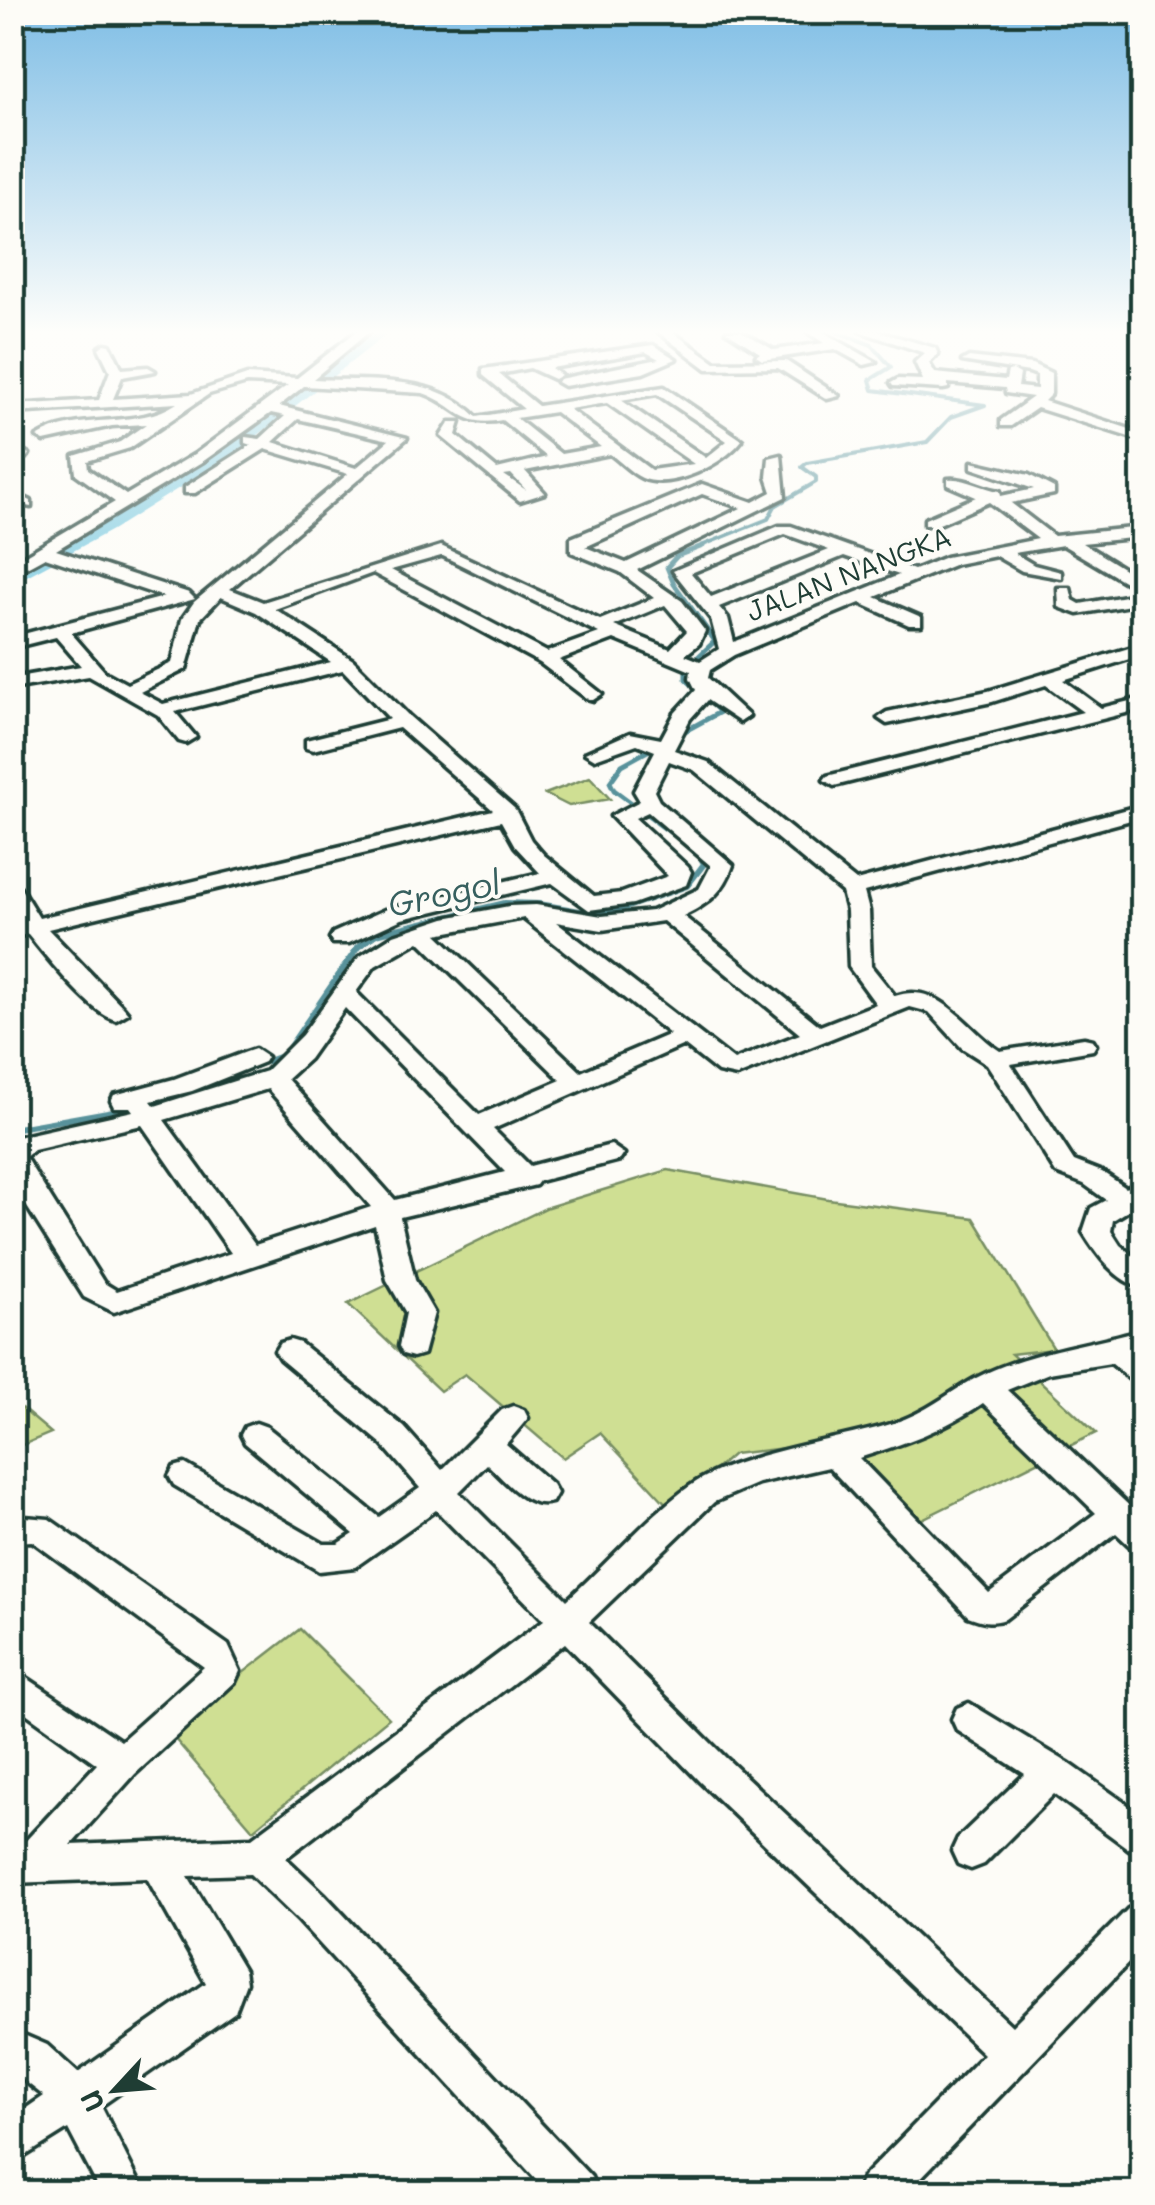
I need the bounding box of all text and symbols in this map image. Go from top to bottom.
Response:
street label: JALAN NANGKA [741,518,956,629]
water label: Grogol [383,858,504,926]
north arrow [65,2040,165,2140]
text: U [71,2085,112,2118]

